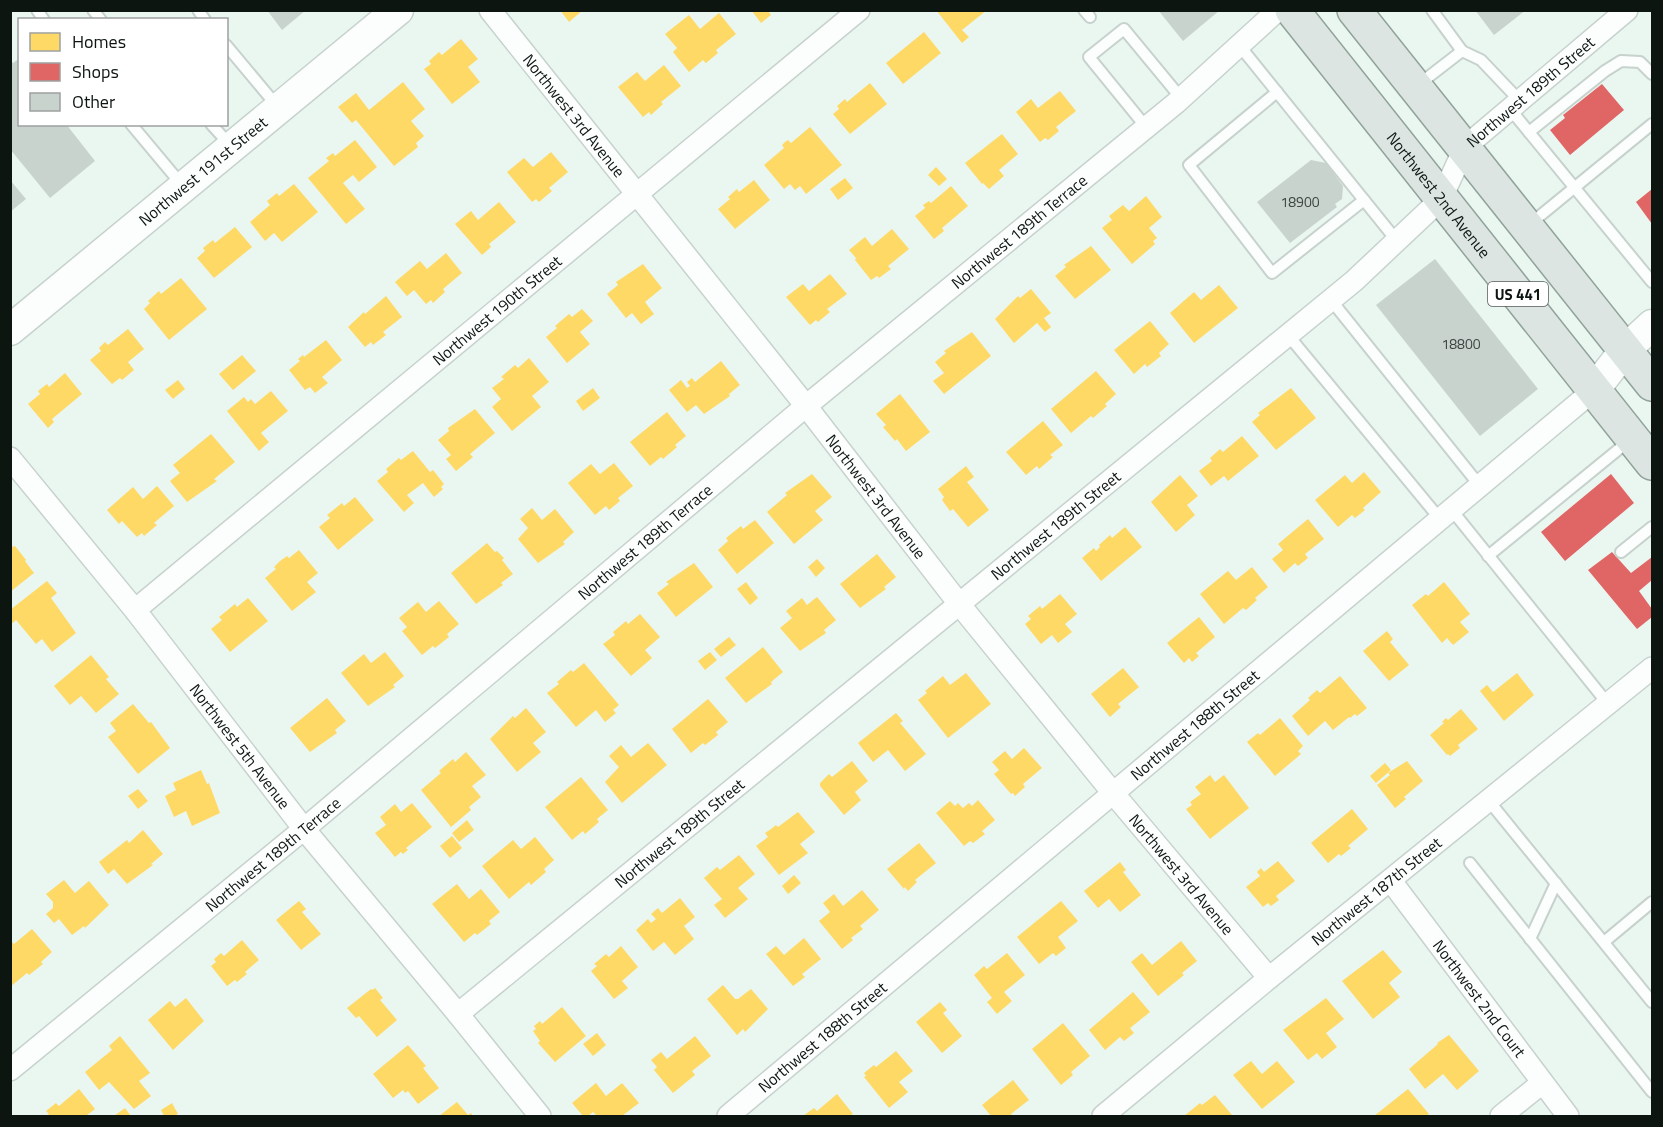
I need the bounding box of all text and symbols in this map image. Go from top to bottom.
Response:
legend [18,18,228,126]
text: Homes [72,28,126,55]
street label: Northwest 189th Street [1461,30,1600,153]
street label: Northwest 3rd Avenue [517,49,631,182]
text: Shops [72,58,119,85]
text: Other [72,88,115,115]
street label: Northwest 191st Street [133,110,273,231]
street label: Northwest 2nd Avenue [1381,126,1497,263]
street label: Northwest 189th Terrace [946,169,1092,295]
house number: 18900 [1280,191,1320,212]
street label: Northwest 190th Street [427,249,567,371]
road number: US 441 [1488,282,1548,306]
house number: 18800 [1441,333,1481,354]
street label: Northwest 3rd Avenue [820,429,932,564]
street label: Northwest 189th Street [985,464,1126,586]
street label: Northwest 189th Terrace [572,478,718,606]
street label: Northwest 188th Street [1125,663,1265,786]
street label: Northwest 5th Avenue [184,679,296,814]
street label: Northwest 189th Street [609,772,750,893]
street label: Northwest 189th Terrace [200,791,346,917]
street label: Northwest 3rd Avenue [1123,808,1240,940]
street label: Northwest 187th Street [1306,831,1447,951]
street label: Northwest 2nd Court [1427,935,1532,1063]
street label: Northwest 188th Street [753,976,892,1098]

